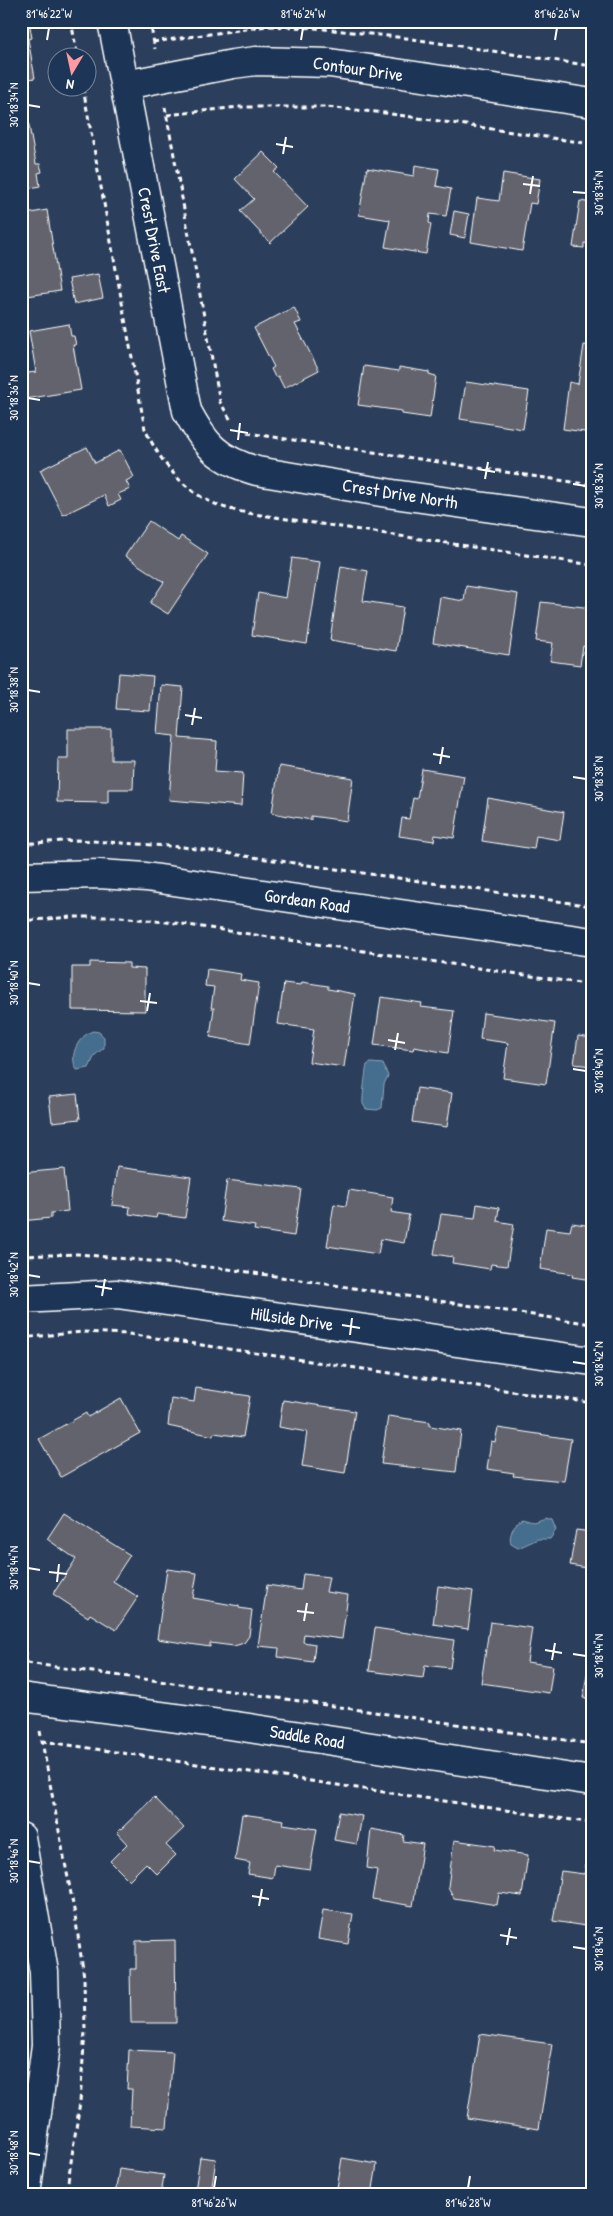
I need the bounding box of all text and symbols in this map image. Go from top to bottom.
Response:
text: 81°46'22"W [26,5,73,22]
text: 81°46'24"W [281,5,326,22]
text: 81°46'26"W [534,5,580,22]
north arrow [48,48,98,98]
street label: Contour Drive [311,50,405,87]
text: N [64,75,75,95]
text: 30°18'34"N [5,83,22,127]
text: 30°18'34"N [590,171,607,215]
street label: Crest Drive East [132,185,177,296]
text: 30°18'36"N [5,375,22,421]
text: 30°18'36"N [590,463,607,509]
street label: Crest Drive North [340,472,460,515]
text: 30°18'38"N [5,667,22,713]
text: 30°18'38"N [590,756,607,802]
street label: Gordean Road [263,882,351,919]
text: 30°18'40"N [5,961,22,1005]
text: 30°18'40"N [590,1049,607,1093]
text: 30°18'42"N [5,1252,22,1298]
street label: Hillside Drive [249,1300,335,1337]
text: 30°18'42"N [590,1341,607,1387]
text: 30°18'44"N [5,1546,22,1590]
text: 30°18'44"N [590,1634,607,1678]
street label: Saddle Road [268,1718,346,1755]
text: 30°18'46"N [5,1839,22,1883]
text: 30°18'46"N [590,1927,607,1971]
text: 30°18'48"N [5,2131,22,2175]
text: 81°46'26"W [191,2194,237,2211]
text: 81°46'28"W [445,2194,491,2211]

